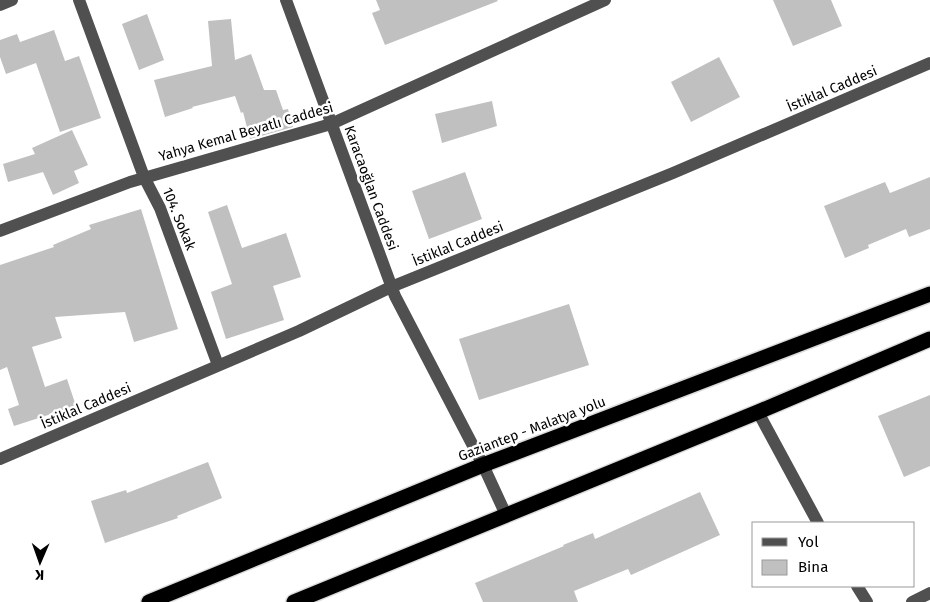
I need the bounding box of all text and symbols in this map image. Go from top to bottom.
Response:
street label: İstiklal Caddesi [784,61,880,116]
street label: Yahya Kemal Beyatlı Caddesi [157,99,335,165]
street label: Karacaoğlan Caddesi [340,123,402,253]
street label: 104. Sokak [159,185,200,254]
street label: İstiklal Caddesi [410,217,506,270]
street label: İstiklal Caddesi [38,378,134,433]
street label: Gaziantep - Malatya yolu [456,393,608,465]
legend [752,522,915,587]
text: Yol [798,533,819,551]
north arrow [15,537,65,587]
text: Bina [798,558,828,576]
text: K [34,566,44,583]

